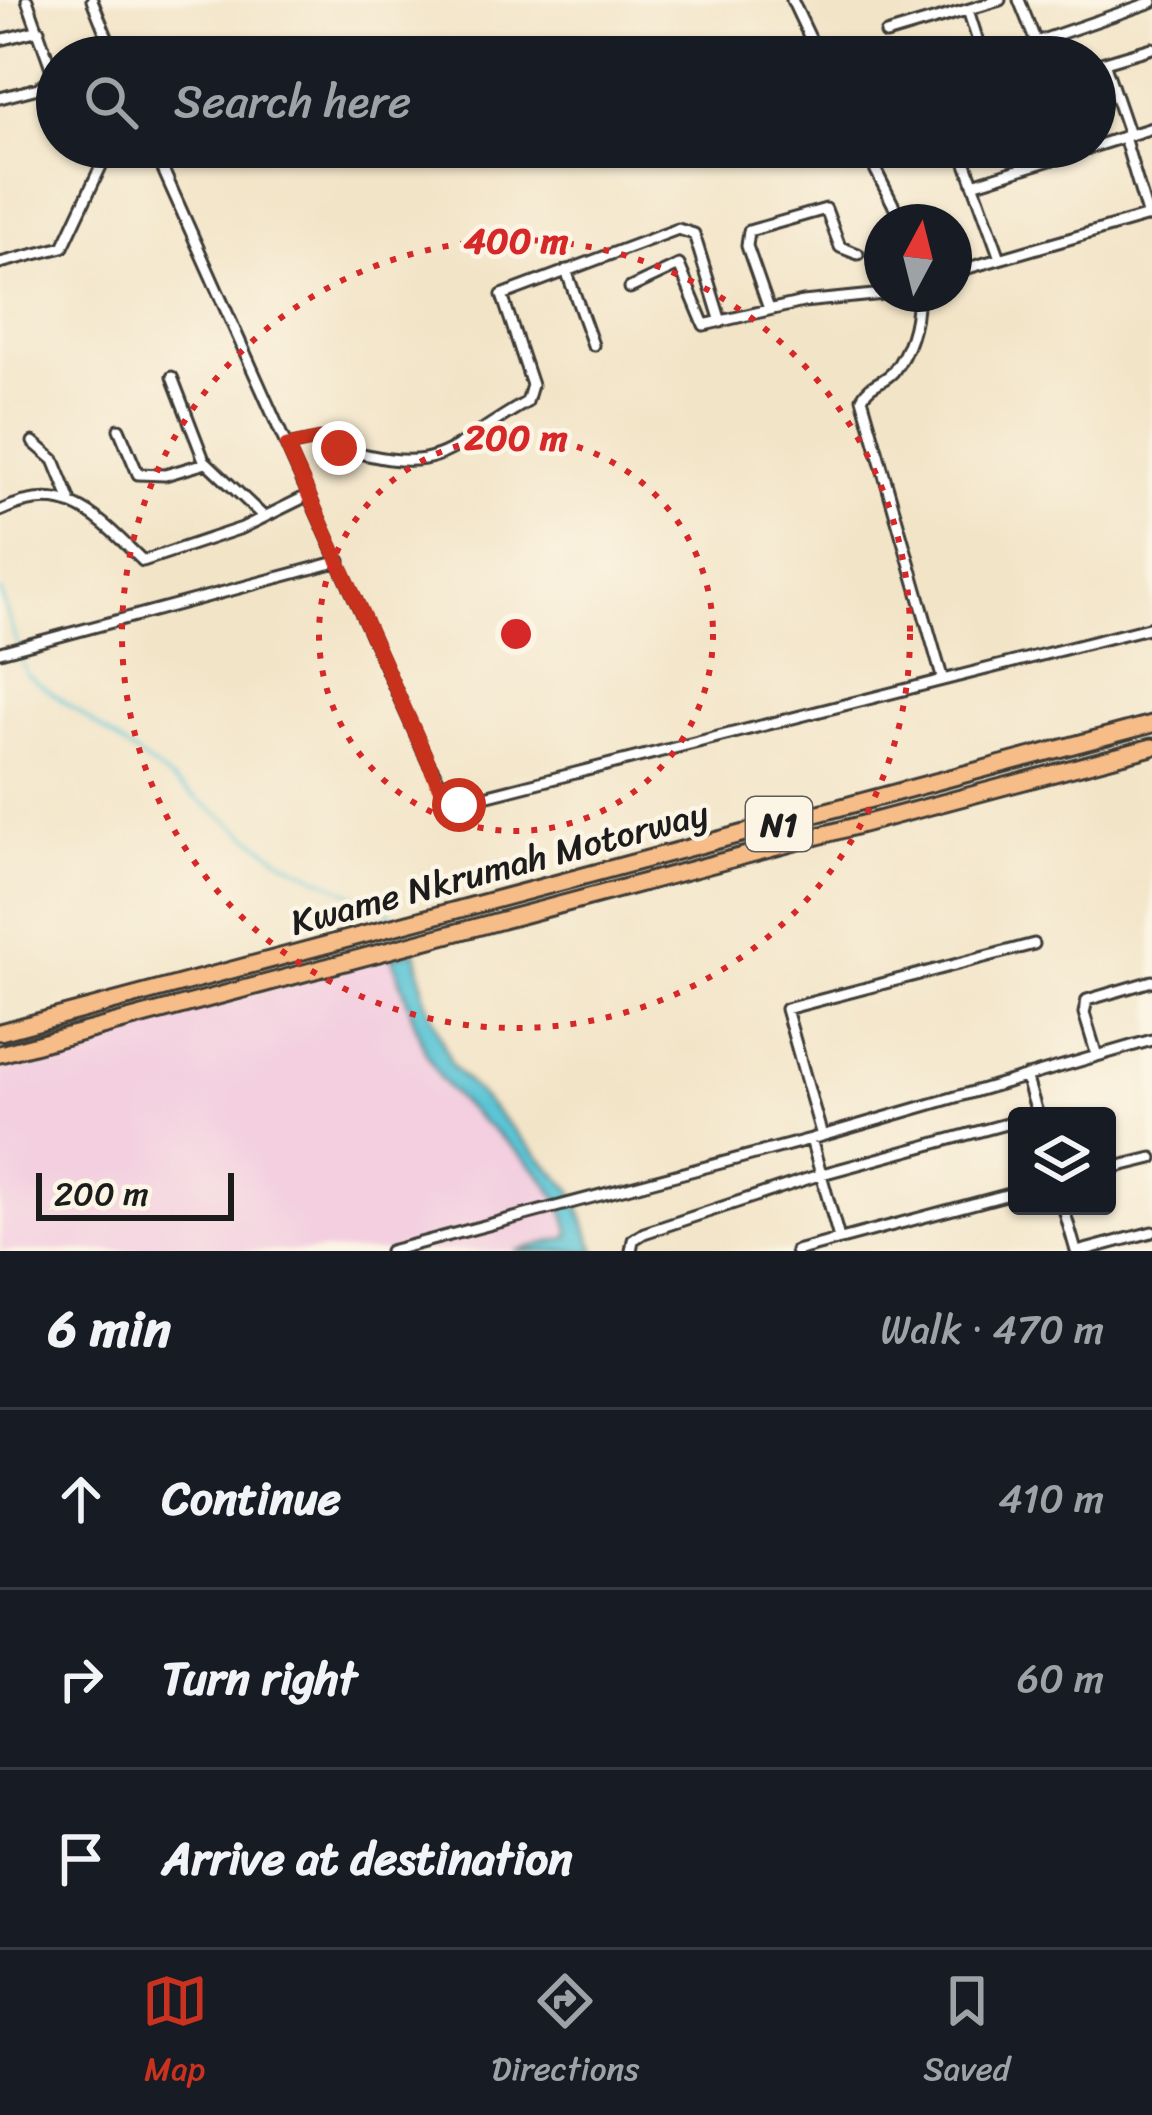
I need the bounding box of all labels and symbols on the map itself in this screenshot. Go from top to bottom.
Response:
north arrow [864,204,972,312]
text: 400 m [463,209,569,273]
text: 200 m [464,406,568,470]
route end [312,421,366,475]
centre of rings [495,613,537,655]
route start [432,778,486,832]
street label: Kwame Nkrumah Motorway [283,781,716,955]
road number: N1 [746,797,812,851]
scale bar [36,1167,234,1220]

